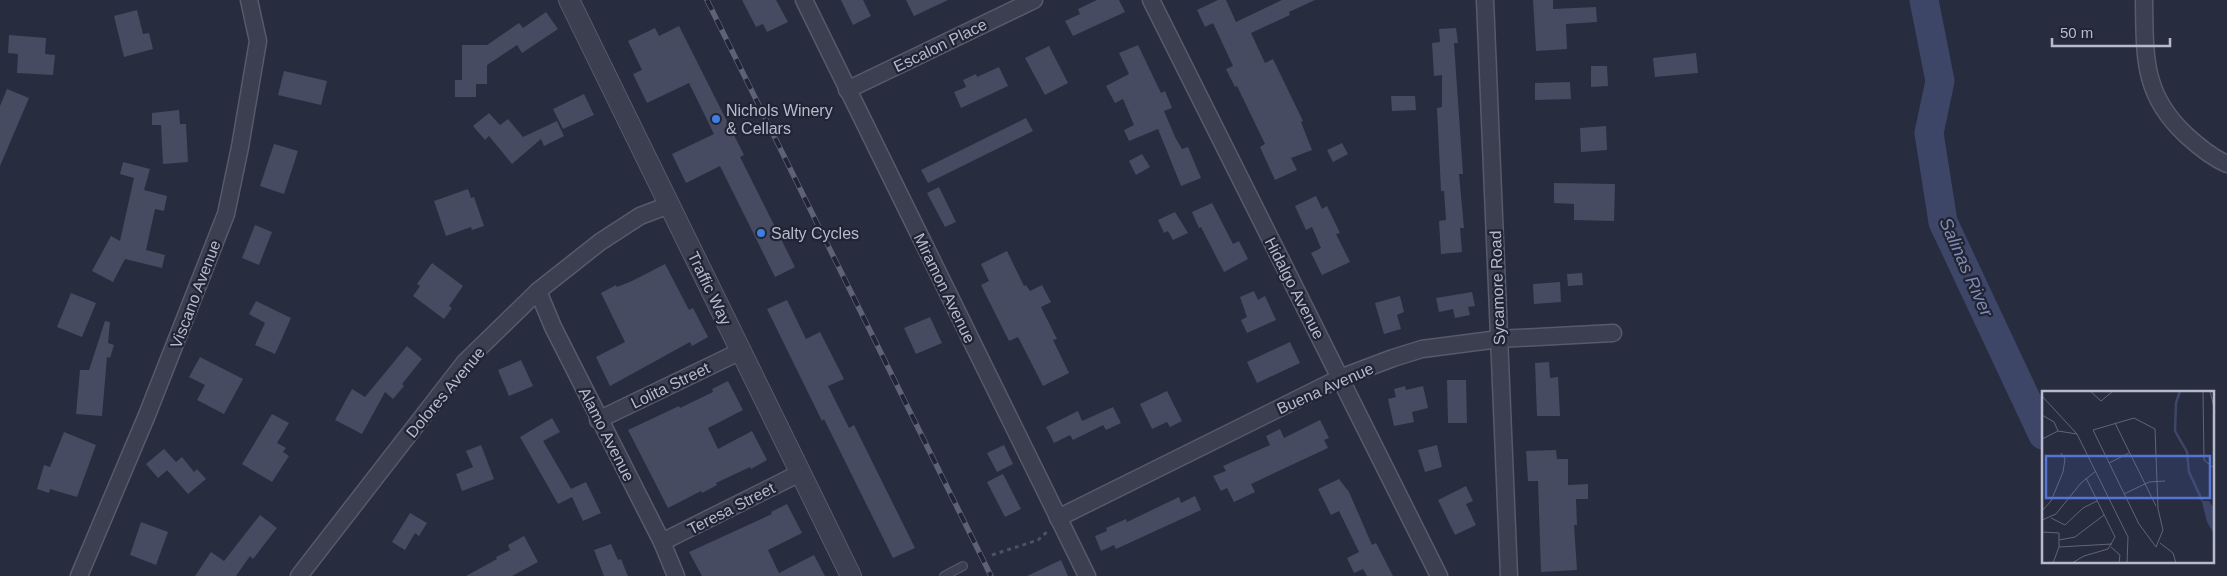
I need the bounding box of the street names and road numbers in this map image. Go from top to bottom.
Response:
street label: Escalon Place [891,16,990,75]
street label: Sycamore Road [1487,230,1508,346]
street label: Miramon Avenue [911,231,978,346]
street label: Hidalgo Avenue [1262,235,1328,342]
street label: Viscano Avenue [167,238,224,351]
street label: Traffic Way [685,249,735,328]
street label: Dolores Avenue [403,344,488,441]
street label: Lolita Street [628,359,713,412]
street label: Buena Avenue [1274,360,1376,417]
street label: Alamo Avenue [576,385,638,484]
street label: Teresa Street [685,479,778,538]

